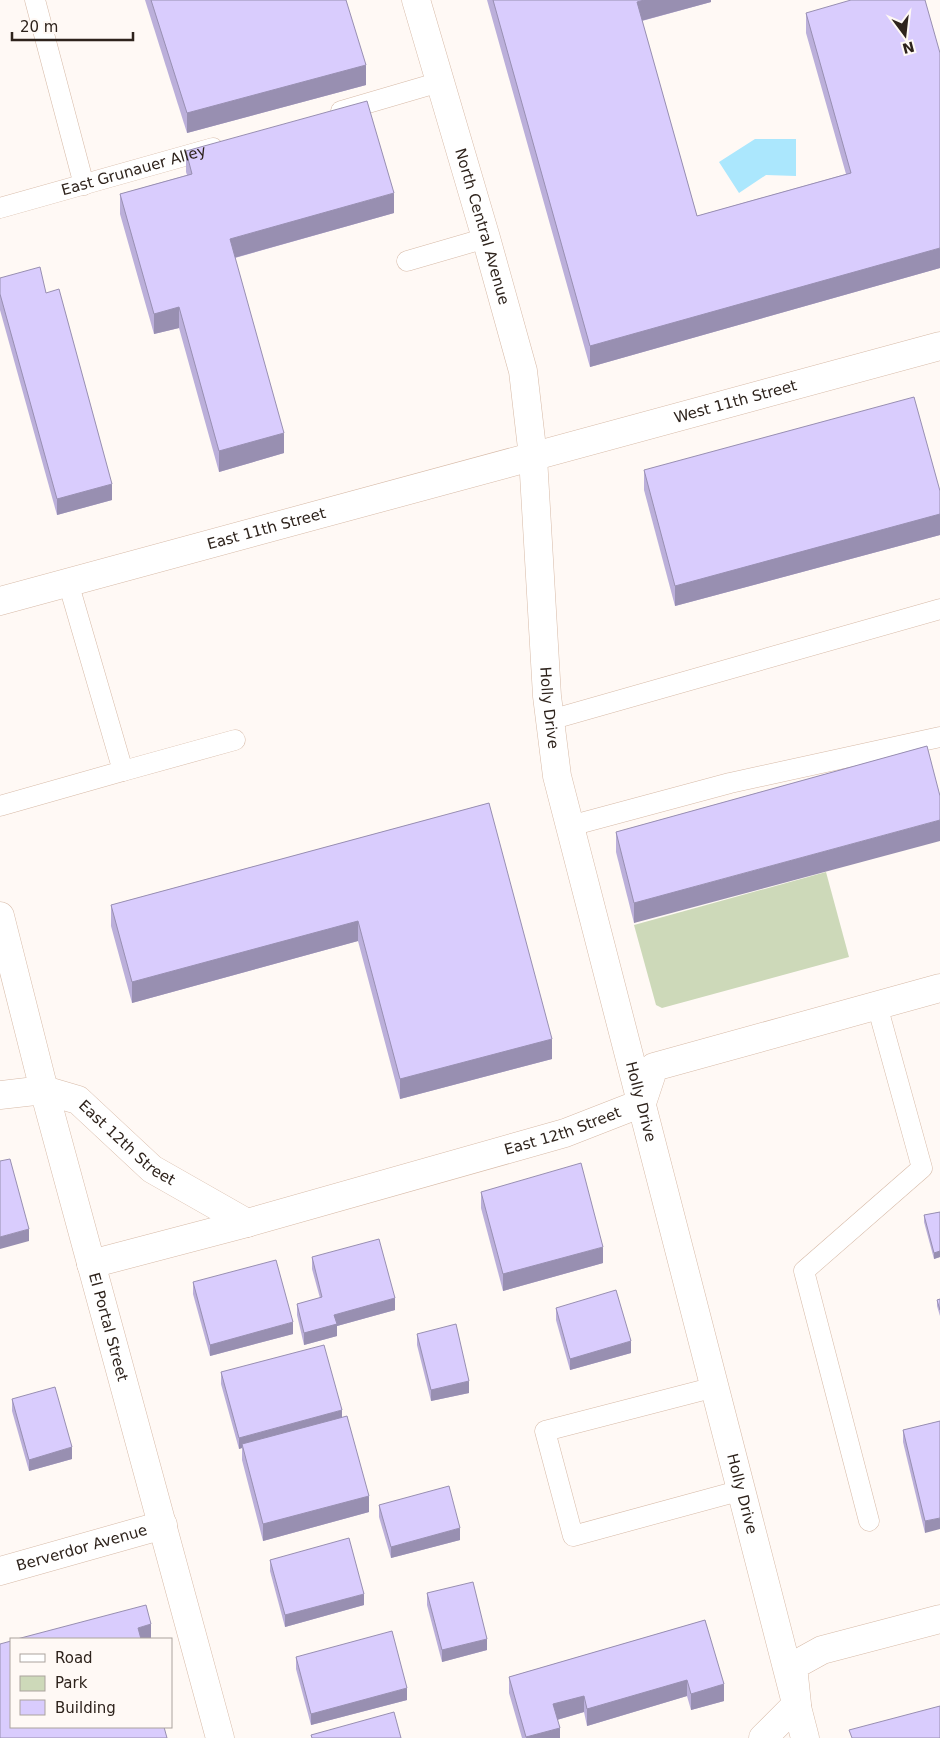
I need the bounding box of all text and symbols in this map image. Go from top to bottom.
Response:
scale bar [12,10,134,42]
north arrow [880,10,930,60]
text: 20 m [20,18,58,36]
text: N [901,38,916,57]
street label: East Grunauer Alley [59,141,208,199]
street label: North Central Avenue [451,146,513,307]
street label: West 11th Street [672,376,799,427]
street label: East 11th Street [205,504,328,553]
street label: Holly Drive [536,666,563,750]
street label: Holly Drive [622,1059,660,1144]
street label: East 12th Street [75,1096,178,1189]
street label: East 12th Street [502,1103,624,1159]
street label: El Portal Street [85,1271,132,1383]
street label: Holly Drive [723,1452,761,1536]
street label: Berverdor Avenue [14,1521,149,1575]
legend [10,1638,172,1728]
text: Road [55,1649,93,1667]
text: Park [55,1674,88,1692]
text: Building [55,1699,116,1717]

